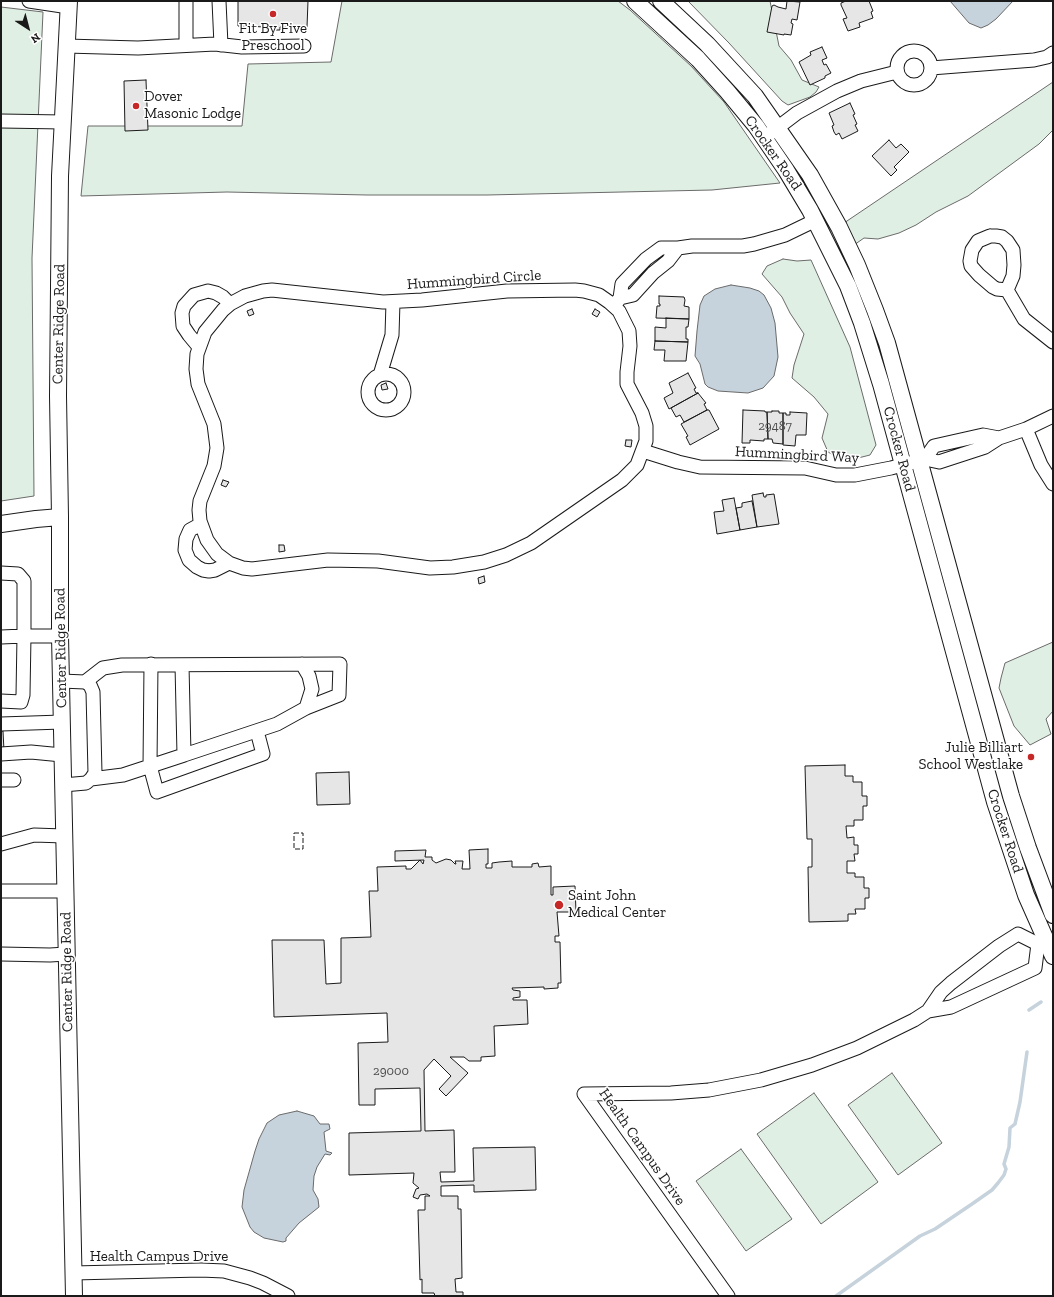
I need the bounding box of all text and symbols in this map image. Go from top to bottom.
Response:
north arrow [8,8,48,48]
marker: Fit By Five Preschool [268,9,278,19]
place label: Fit By Five Preschool [239,20,307,55]
text: N [28,30,43,46]
place label: Dover Masonic Lodge [144,88,241,123]
marker: Dover Masonic Lodge [131,101,141,111]
street label: Crocker Road [741,112,805,194]
street label: Center Ridge Road [49,264,69,384]
street label: Hummingbird Circle [406,266,542,294]
street label: Crocker Road [879,405,919,493]
house number: 29487 [758,418,792,434]
street label: Hummingbird Way [734,443,860,467]
street label: Center Ridge Road [51,588,71,708]
place label: Julie Billiart School Westlake [919,739,1023,774]
marker: Julie Billiart School Westlake [1026,752,1036,762]
street label: Crocker Road [983,787,1027,875]
place label: Saint John Medical Center [568,887,666,922]
marker: Saint John Medical Center [553,899,565,911]
street label: Center Ridge Road [57,912,77,1032]
house number: 29000 [373,1063,409,1079]
street label: Health Campus Drive [595,1085,689,1209]
street label: Health Campus Drive [90,1248,228,1266]

